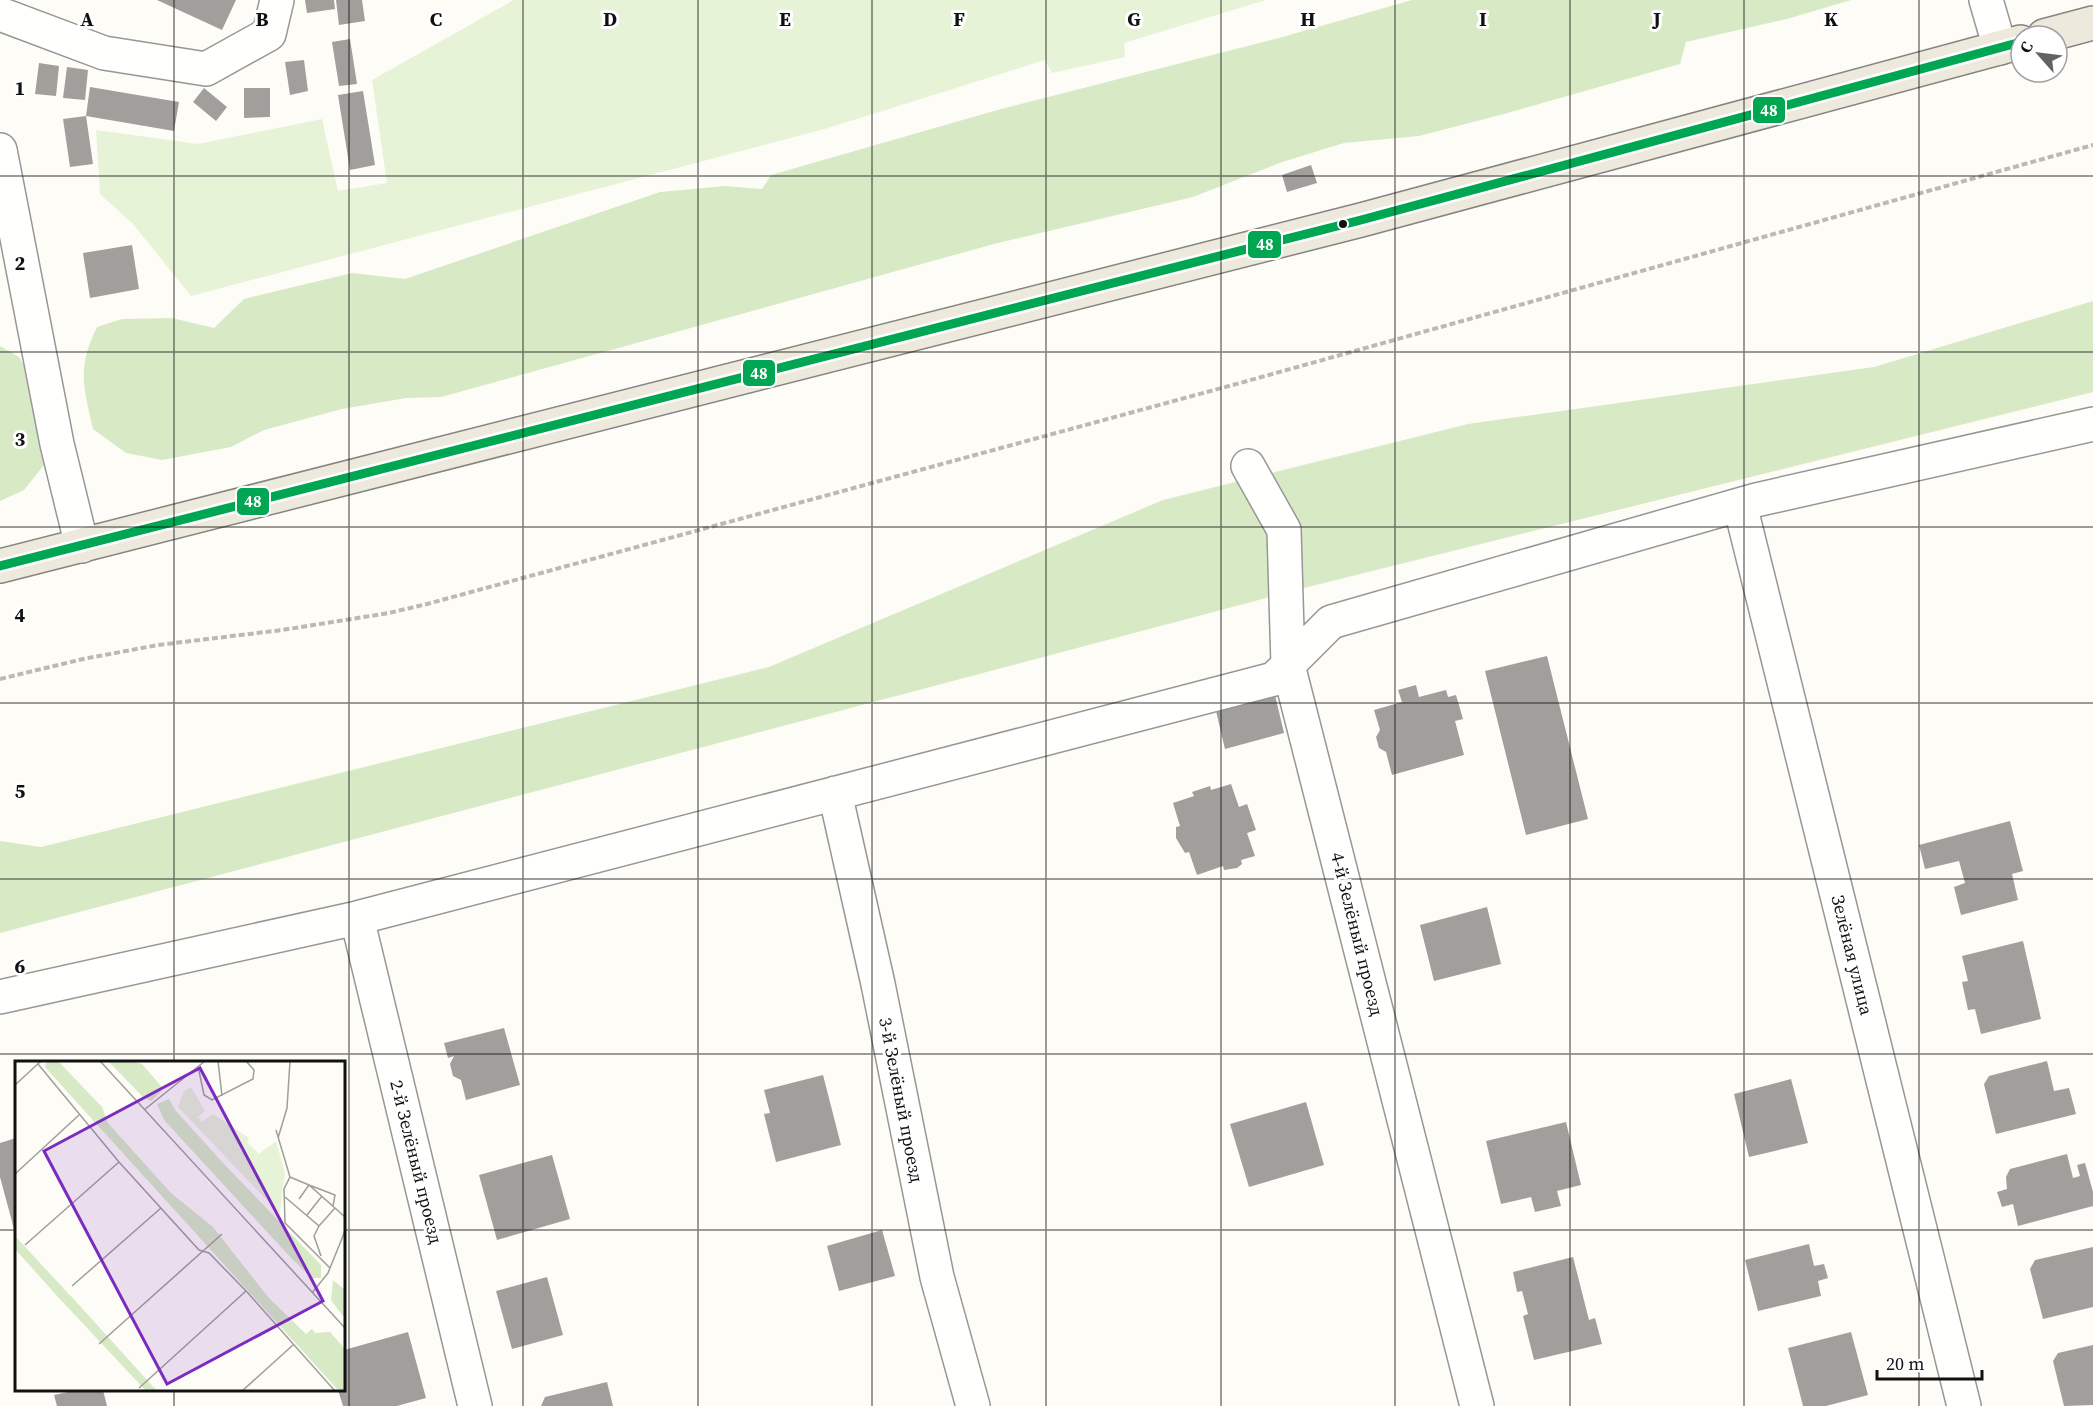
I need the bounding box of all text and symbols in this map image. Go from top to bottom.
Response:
text: A [80,5,94,33]
text: B [255,5,269,33]
text: C [430,5,442,33]
text: D [603,5,617,33]
text: E [779,5,791,33]
text: F [953,5,965,33]
text: G [1127,5,1141,33]
text: H [1300,5,1316,33]
text: I [1479,5,1487,33]
text: J [1651,5,1661,33]
text: K [1824,5,1838,33]
north arrow [2009,24,2069,84]
text: С [2014,37,2038,57]
text: 1 [15,74,25,102]
line badge: 48 [1752,96,1786,124]
text: 48 [1760,99,1778,121]
unlabelled marker [1337,218,1349,230]
line badge: 48 [1247,230,1282,259]
text: 48 [1256,233,1274,255]
text: 2 [15,249,26,277]
line badge: 48 [742,359,776,387]
text: 48 [750,362,768,384]
text: 3 [15,425,26,453]
line badge: 48 [236,487,270,516]
text: 48 [244,490,262,512]
text: 4 [15,601,26,629]
text: 5 [15,777,26,805]
street label: 4-й Зелёный проезд [1325,849,1390,1018]
street label: Зелёная улица [1825,892,1880,1018]
text: 6 [15,952,26,980]
street label: 3-й Зелёный проезд [873,1015,930,1185]
inset map [15,1061,345,1391]
street label: 2-й Зелёный проезд [384,1077,449,1246]
scale bar [1877,1343,1982,1381]
text: 20 m [1886,1351,1924,1376]

